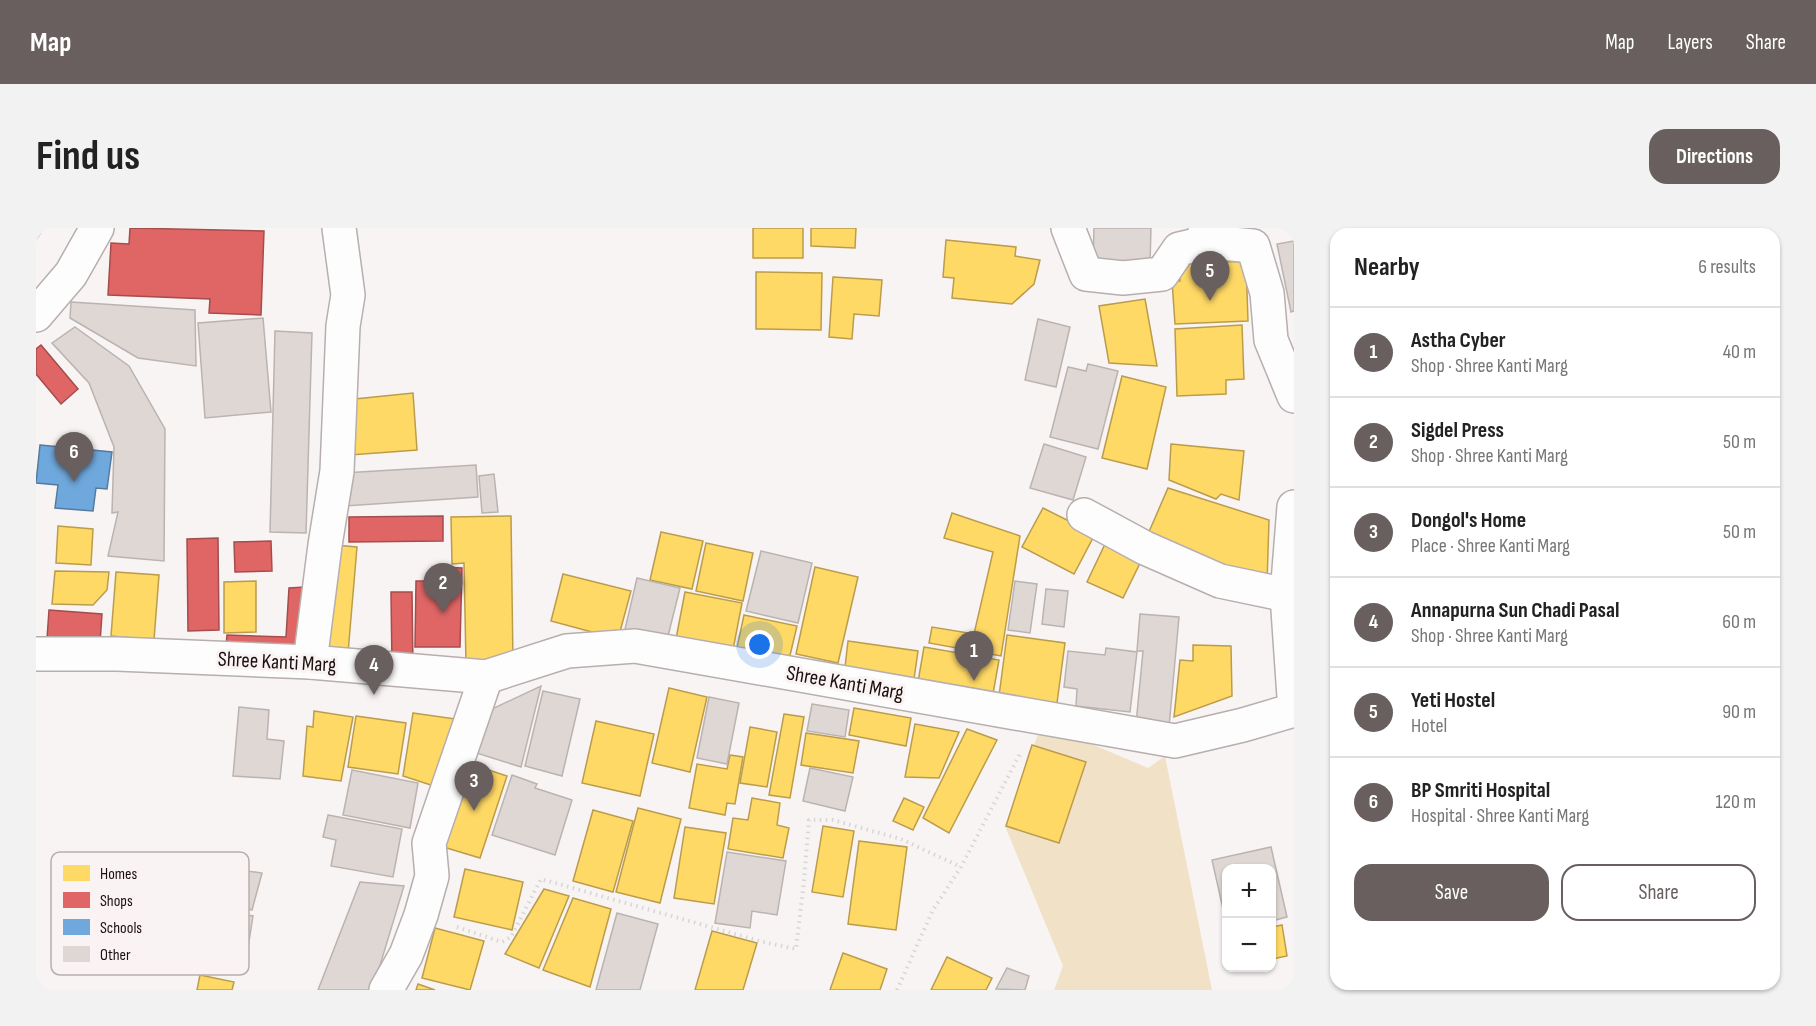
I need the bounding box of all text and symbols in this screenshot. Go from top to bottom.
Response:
text: Map [30,26,71,59]
text: Map [1605,30,1634,55]
text: Layers [1667,30,1713,55]
text: Share [1746,30,1786,55]
button: Directions [1649,129,1780,184]
text: Find us [36,131,140,182]
pin: 5 [1190,251,1230,301]
text: Nearby [1354,252,1420,283]
text: 6 results [1698,255,1756,279]
text: Astha Cyber [1411,327,1506,354]
text: 1 [1370,340,1377,364]
text: 40 m [1723,340,1756,364]
text: Shop · Shree Kanti Marg [1411,354,1568,378]
text: Sigdel Press [1411,417,1504,444]
text: 2 [1369,430,1378,454]
text: 50 m [1723,430,1756,454]
pin: 6 [54,432,93,482]
text: Shop · Shree Kanti Marg [1411,444,1568,468]
text: Dongol's Home [1411,507,1526,534]
text: 3 [1369,520,1378,544]
text: 50 m [1723,520,1756,544]
text: Place · Shree Kanti Marg [1411,534,1570,558]
pin: 2 [424,564,462,613]
text: Annapurna Sun Chadi Pasal [1411,597,1619,624]
text: 4 [1369,610,1378,634]
text: 60 m [1722,610,1756,634]
text: Shop · Shree Kanti Marg [1411,624,1568,648]
your location [745,630,774,659]
pin: 1 [954,632,994,681]
street label: Shree Kanti Marg [217,646,337,678]
pin: 4 [354,646,394,695]
street label: Shree Kanti Marg [784,660,906,706]
text: Yeti Hostel [1411,687,1495,714]
text: 5 [1369,700,1378,724]
text: 90 m [1722,700,1756,724]
text: Hotel [1411,714,1447,738]
pin: 3 [454,762,494,811]
text: BP Smriti Hospital [1411,777,1550,804]
text: 6 [1369,790,1378,814]
text: 120 m [1716,790,1756,814]
text: Hospital · Shree Kanti Marg [1411,804,1589,828]
legend [51,852,249,975]
map controls [1222,864,1276,972]
button: + [1222,864,1276,918]
button: Save [1354,864,1549,921]
button: Share [1561,864,1756,921]
text: Homes [100,865,137,884]
text: Shops [100,892,133,911]
button: − [1222,918,1276,972]
text: Schools [100,919,142,938]
text: Other [100,946,131,965]

